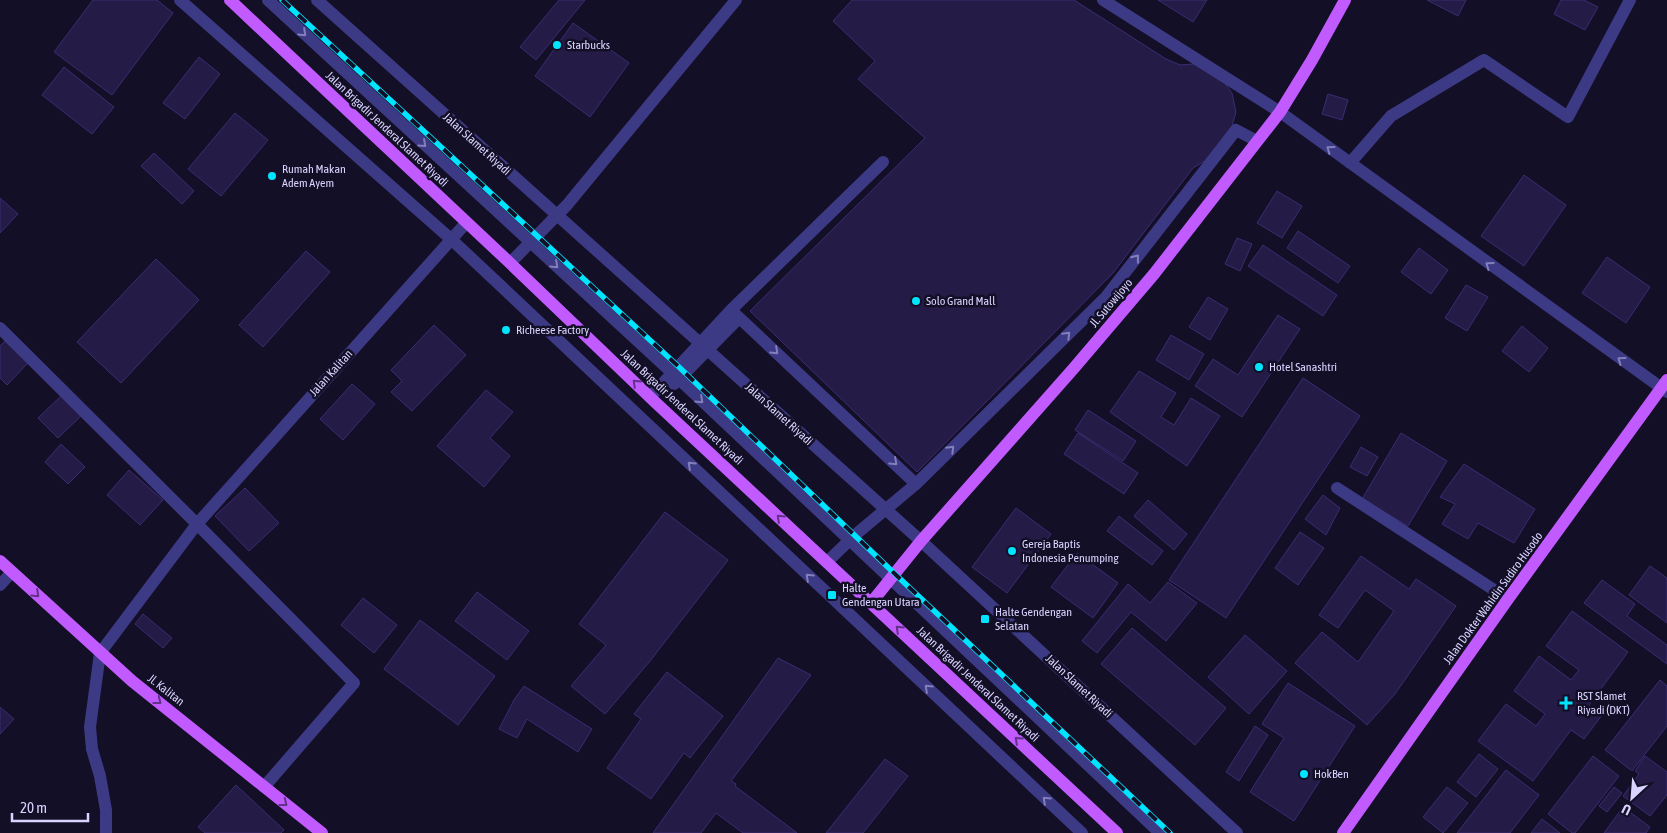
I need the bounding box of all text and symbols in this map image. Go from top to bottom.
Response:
one-way arrow [298,27,307,36]
place label: Starbucks [567,38,610,52]
marker: Starbucks [551,39,563,51]
street label: Jalan Brigadir Jenderal Slamet Riyadi [323,69,451,189]
street label: Jalan Slamet Riyadi [440,110,514,178]
one-way arrow [417,138,426,147]
one-way arrow [1326,146,1336,155]
place label: Rumah Makan Adem Ayem [282,162,346,190]
marker: Rumah Makan Adem Ayem [266,170,278,182]
one-way arrow [1131,255,1139,264]
one-way arrow [550,259,559,268]
one-way arrow [1485,262,1495,271]
street label: Jl. Sutowijoyo [1087,276,1136,330]
place label: Solo Grand Mall [926,294,996,308]
marker: Solo Grand Mall [910,295,922,307]
place label: Richeese Factory [516,323,589,337]
marker: Richeese Factory [500,324,512,336]
one-way arrow [1061,332,1070,341]
one-way arrow [769,345,778,354]
street label: Jalan Kalitan [307,347,355,399]
street label: Jalan Brigadir Jenderal Slamet Riyadi [618,347,746,467]
one-way arrow [1618,357,1627,366]
place label: Hotel Sanashtri [1269,360,1337,374]
marker: Hotel Sanashtri [1253,361,1265,373]
one-way arrow [633,380,642,389]
street label: Jalan Slamet Riyadi [742,380,816,448]
one-way arrow [695,394,704,403]
one-way arrow [945,446,954,455]
one-way arrow [888,456,897,465]
one-way arrow [688,462,697,471]
one-way arrow [776,515,785,524]
street label: Jalan Dokter Wahidin Sudiro Husodo [1440,529,1546,667]
place label: Gereja Baptis Indonesia Penumping [1022,537,1119,565]
marker: Gereja Baptis Indonesia Penumping [1006,545,1018,557]
one-way arrow [806,574,815,583]
place label: Halte Gendengan Utara [842,581,920,609]
one-way arrow [30,588,39,597]
marker: Halte Gendengan Utara [826,589,838,601]
place label: Halte Gendengan Selatan [995,605,1072,633]
marker: Halte Gendengan Selatan [979,613,991,625]
street label: Jalan Brigadir Jenderal Slamet Riyadi [914,624,1042,744]
one-way arrow [896,626,905,635]
street label: Jalan Slamet Riyadi [1043,651,1115,721]
street label: Jl. Kalitan [145,671,187,709]
one-way arrow [924,685,933,694]
place label: RST Slamet Riyadi (DKT) [1577,689,1630,717]
one-way arrow [152,695,162,704]
marker: RST Slamet Riyadi (DKT) [1559,696,1573,710]
one-way arrow [1014,737,1023,746]
place label: HokBen [1314,767,1349,781]
marker: HokBen [1298,768,1310,780]
north arrow [1607,773,1657,823]
scale bar [12,790,89,822]
one-way arrow [279,797,288,806]
one-way arrow [1043,797,1052,806]
text: 20 m [20,799,47,816]
text: U [1619,801,1634,819]

